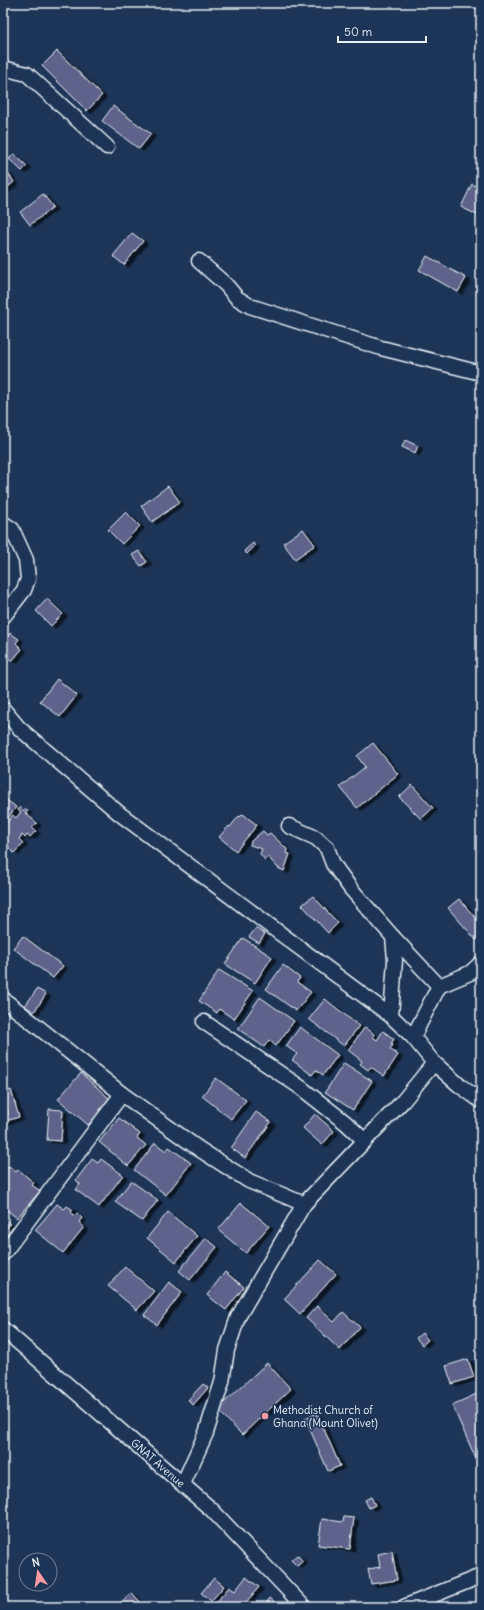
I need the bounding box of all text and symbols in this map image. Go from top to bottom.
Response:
scale bar [338,18,426,44]
text: 50 m [344,24,373,39]
place label: Methodist Church of Ghana (Mount Olivet) [273,1403,378,1430]
marker: Methodist Church of Ghana (Mount Olivet) [260,1411,270,1421]
street label: GNAT Avenue [128,1436,188,1490]
north arrow [18,1552,58,1592]
text: N [30,1555,41,1570]

